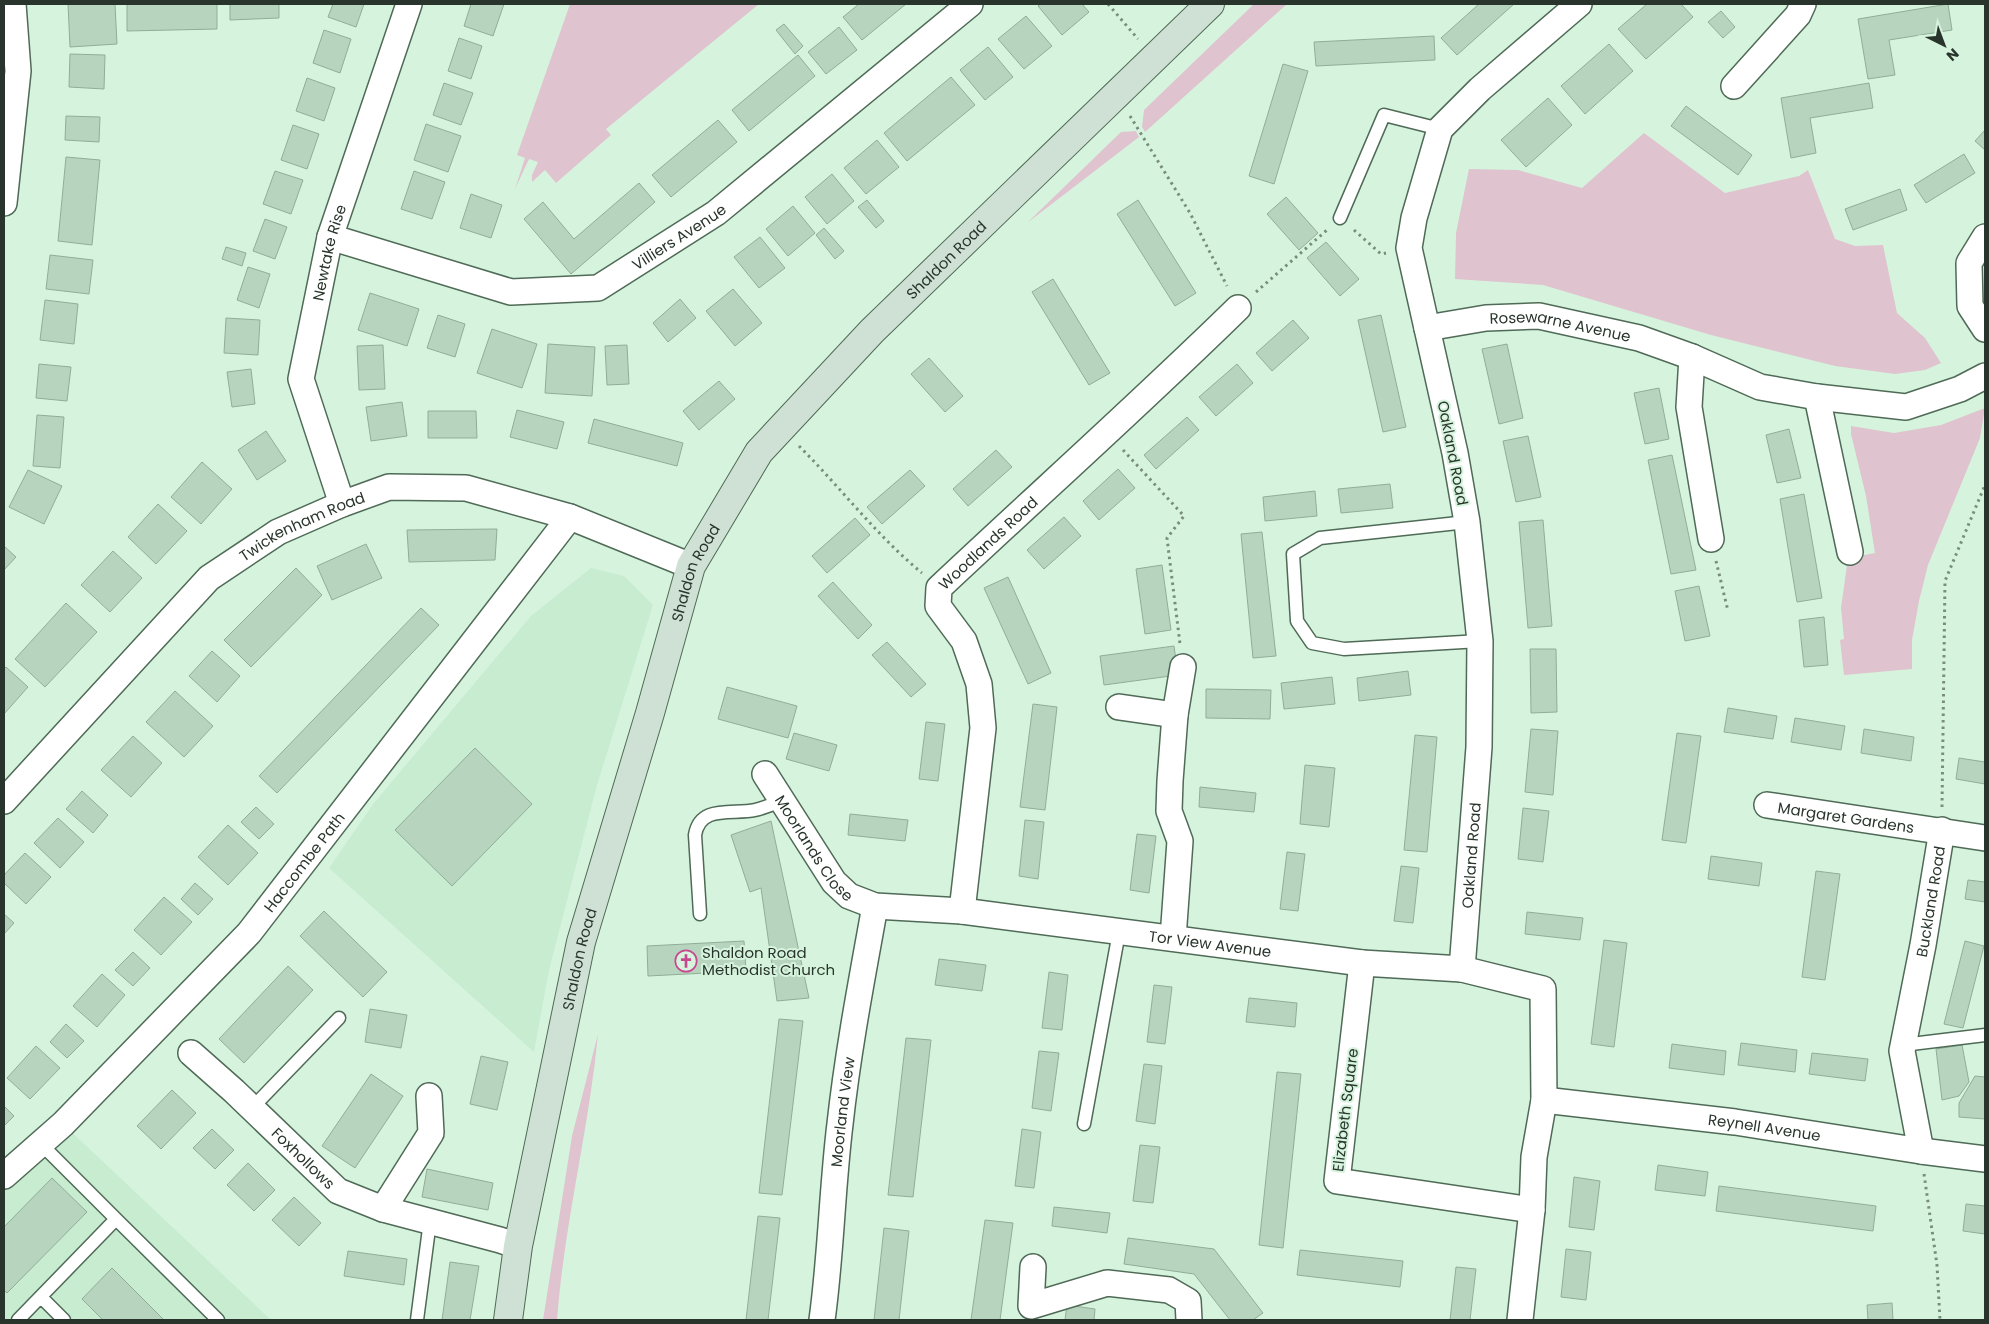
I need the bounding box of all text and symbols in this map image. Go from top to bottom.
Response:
north arrow [1919,20,1969,70]
text: N [1942,44,1963,66]
street label: Villiers Avenue [628,199,730,275]
street label: Newtake Rise [307,201,351,303]
street label: Shaldon Road [901,216,991,303]
street label: Rosewarne Avenue [1489,305,1633,346]
street label: Oakland Road [1433,399,1473,507]
street label: Twickenham Road [235,486,368,566]
street label: Woodlands Road [933,491,1042,594]
street label: Shaldon Road [666,520,724,624]
street label: Moorlands Close [770,791,858,906]
street label: Margaret Gardens [1776,796,1916,838]
street label: Oakland Road [1456,802,1485,909]
street label: Haccombe Path [259,808,349,916]
street label: Buckland Road [1910,844,1950,959]
street label: Shaldon Road [557,905,601,1012]
street label: Tor View Avenue [1148,925,1273,962]
place label: Shaldon Road Methodist Church [702,942,835,980]
church icon: Shaldon Road Methodist Church [674,949,698,973]
street label: Elizabeth Square [1327,1047,1363,1173]
street label: Moorland View [825,1055,859,1168]
street label: Reynell Avenue [1707,1108,1822,1146]
street label: Foxhollows [267,1122,340,1194]

